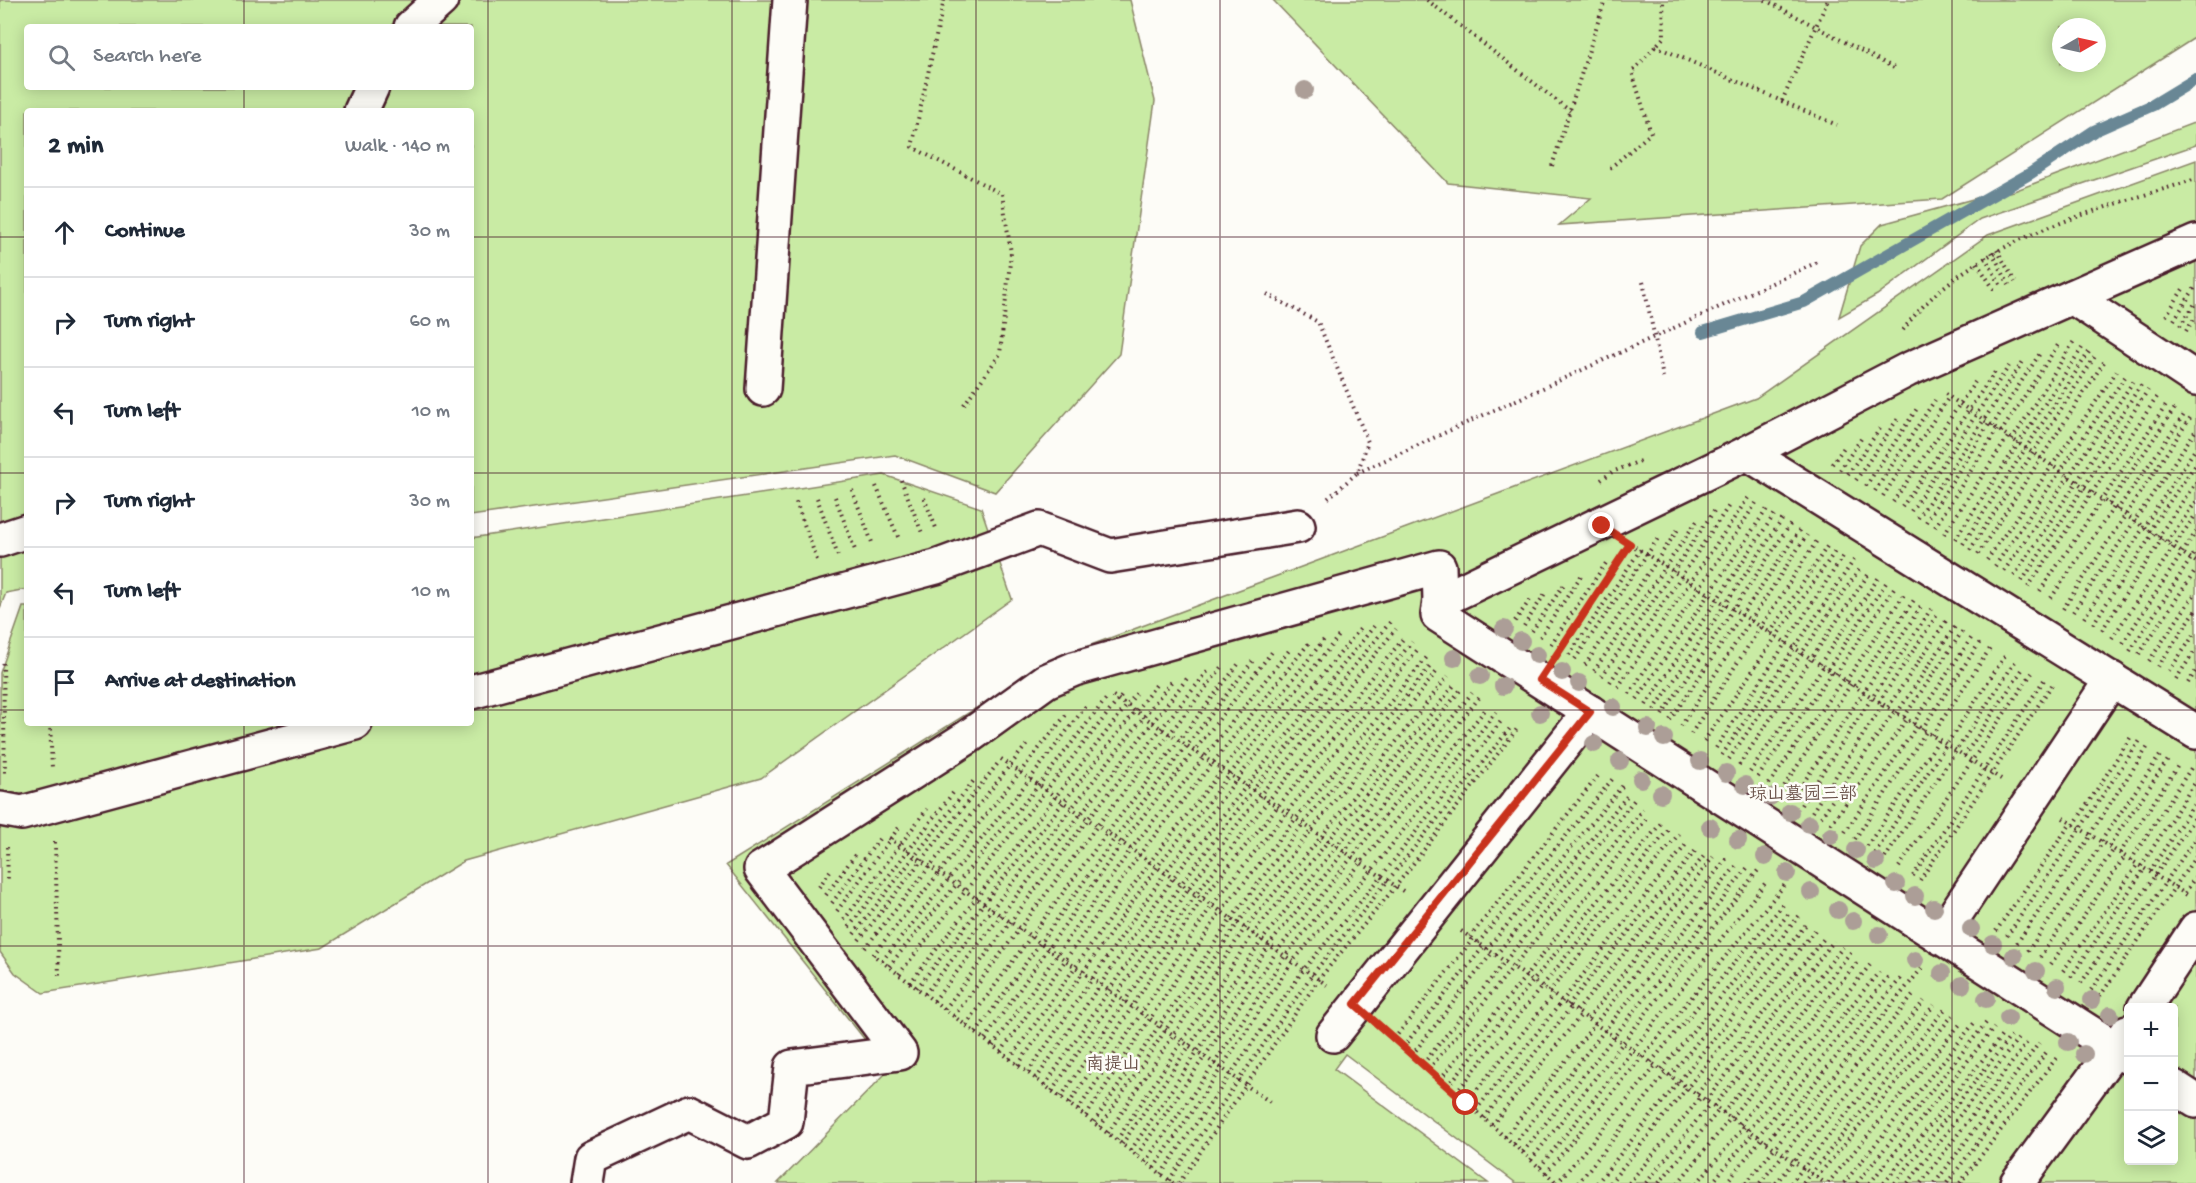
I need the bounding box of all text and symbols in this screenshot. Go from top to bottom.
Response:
north arrow [2052,18,2106,72]
search box [24,24,474,90]
icon: search [45,41,78,74]
text: Search here [93,44,201,70]
text: 2 min [48,132,103,163]
text: Walk · 140 m [345,136,450,159]
icon: ahead [48,216,81,249]
text: Continue [105,219,185,245]
text: 30 m [409,221,450,244]
icon: right [48,306,81,339]
text: Turn right [105,309,193,335]
text: 60 m [410,311,450,334]
icon: left [48,396,81,429]
text: Turn left [105,399,179,425]
text: 10 m [412,401,450,424]
icon: right [48,486,81,519]
text: Turn right [105,489,193,515]
text: 30 m [409,491,450,514]
route end [1588,512,1614,538]
icon: left [48,576,81,609]
text: Turn left [105,579,179,605]
text: 10 m [412,581,450,604]
icon: arrive [48,666,81,699]
text: Arrive at destination [105,669,295,695]
park label: 琼山墓园三部 [1749,784,1857,806]
map controls [2124,1003,2178,1165]
button: + [2124,1003,2178,1057]
park label: 南提山 [1086,1054,1140,1076]
button: − [2124,1057,2178,1111]
route start [1452,1089,1478,1115]
button: layers [2124,1111,2178,1165]

